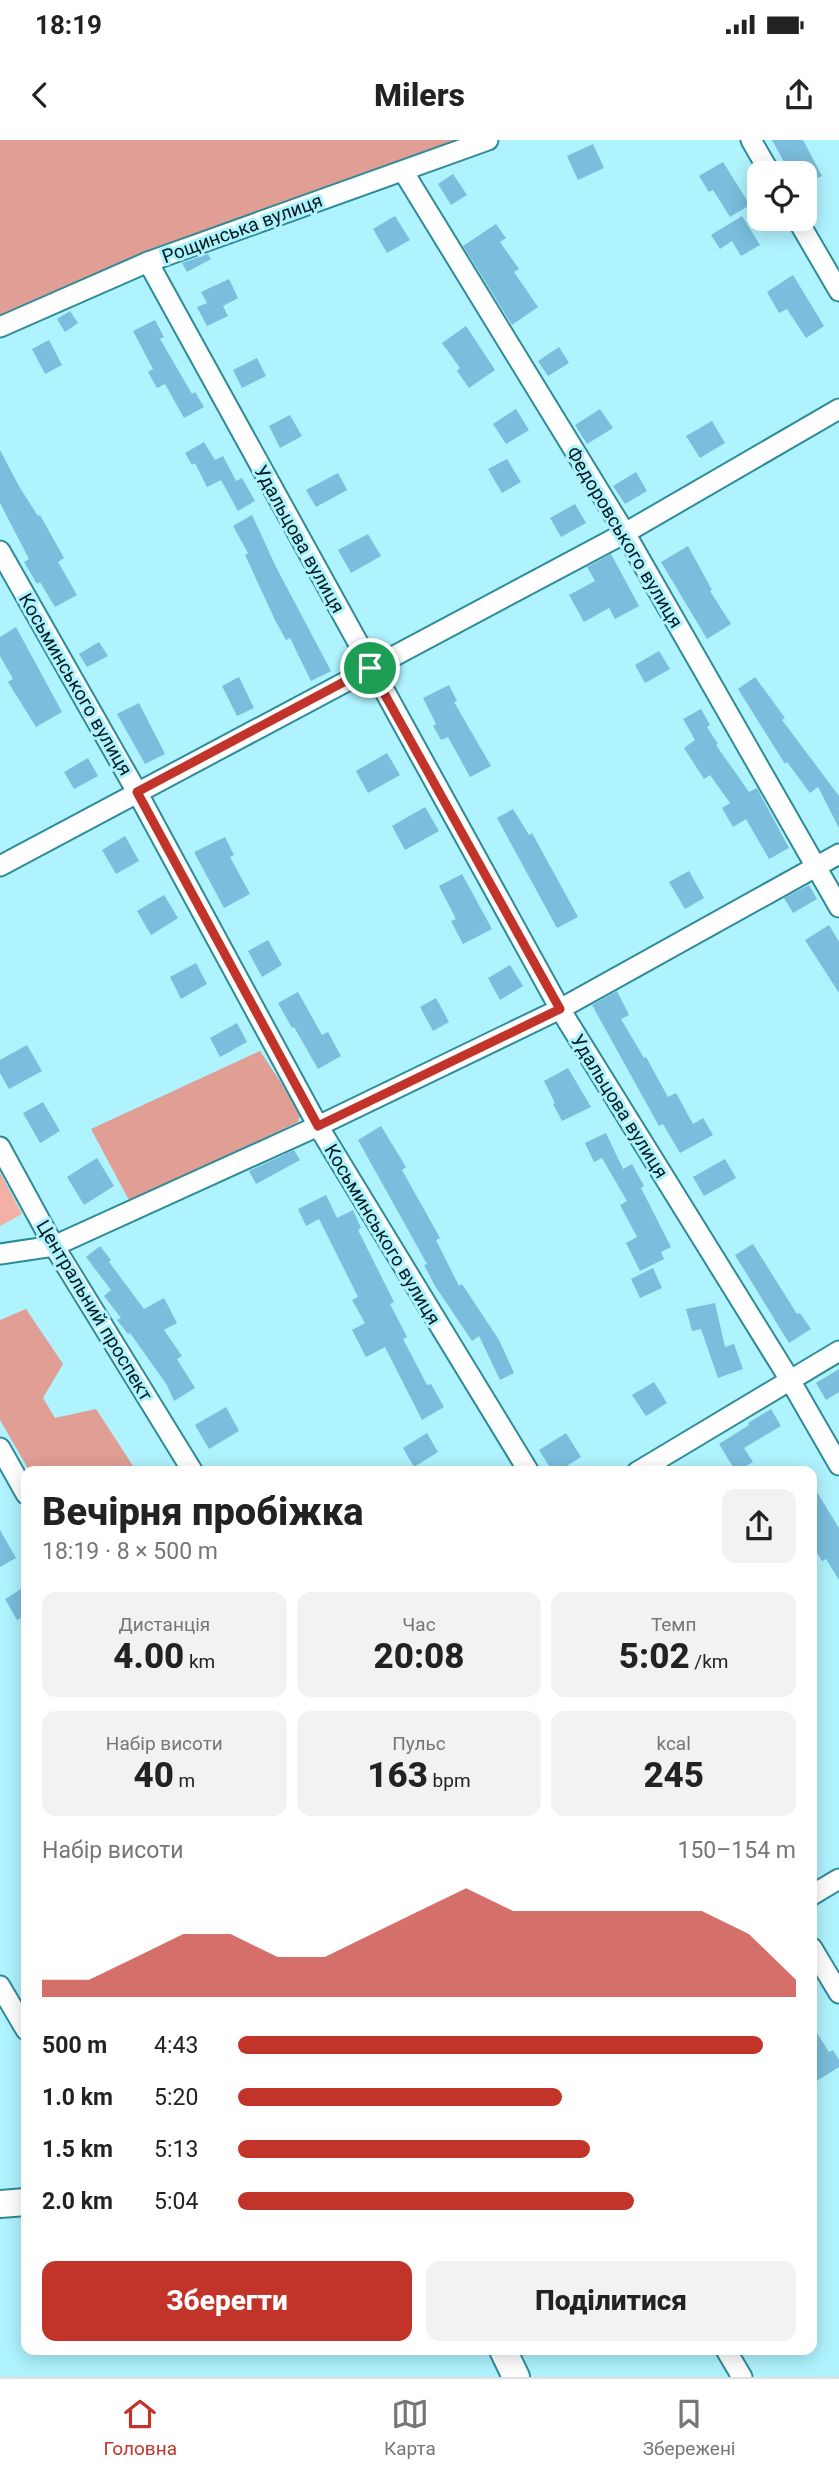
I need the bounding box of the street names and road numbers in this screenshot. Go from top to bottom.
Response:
street label: Рощинська вулиця [159,189,326,268]
street label: Федоровського вулиця [561,443,688,632]
street label: Удальцова вулиця [249,461,350,617]
street label: Косьминського вулиця [14,589,137,780]
street label: Удальцова вулиця [566,1030,673,1183]
street label: Косьминського вулиця [319,1140,446,1329]
street label: Центральний проспект [31,1216,158,1405]

